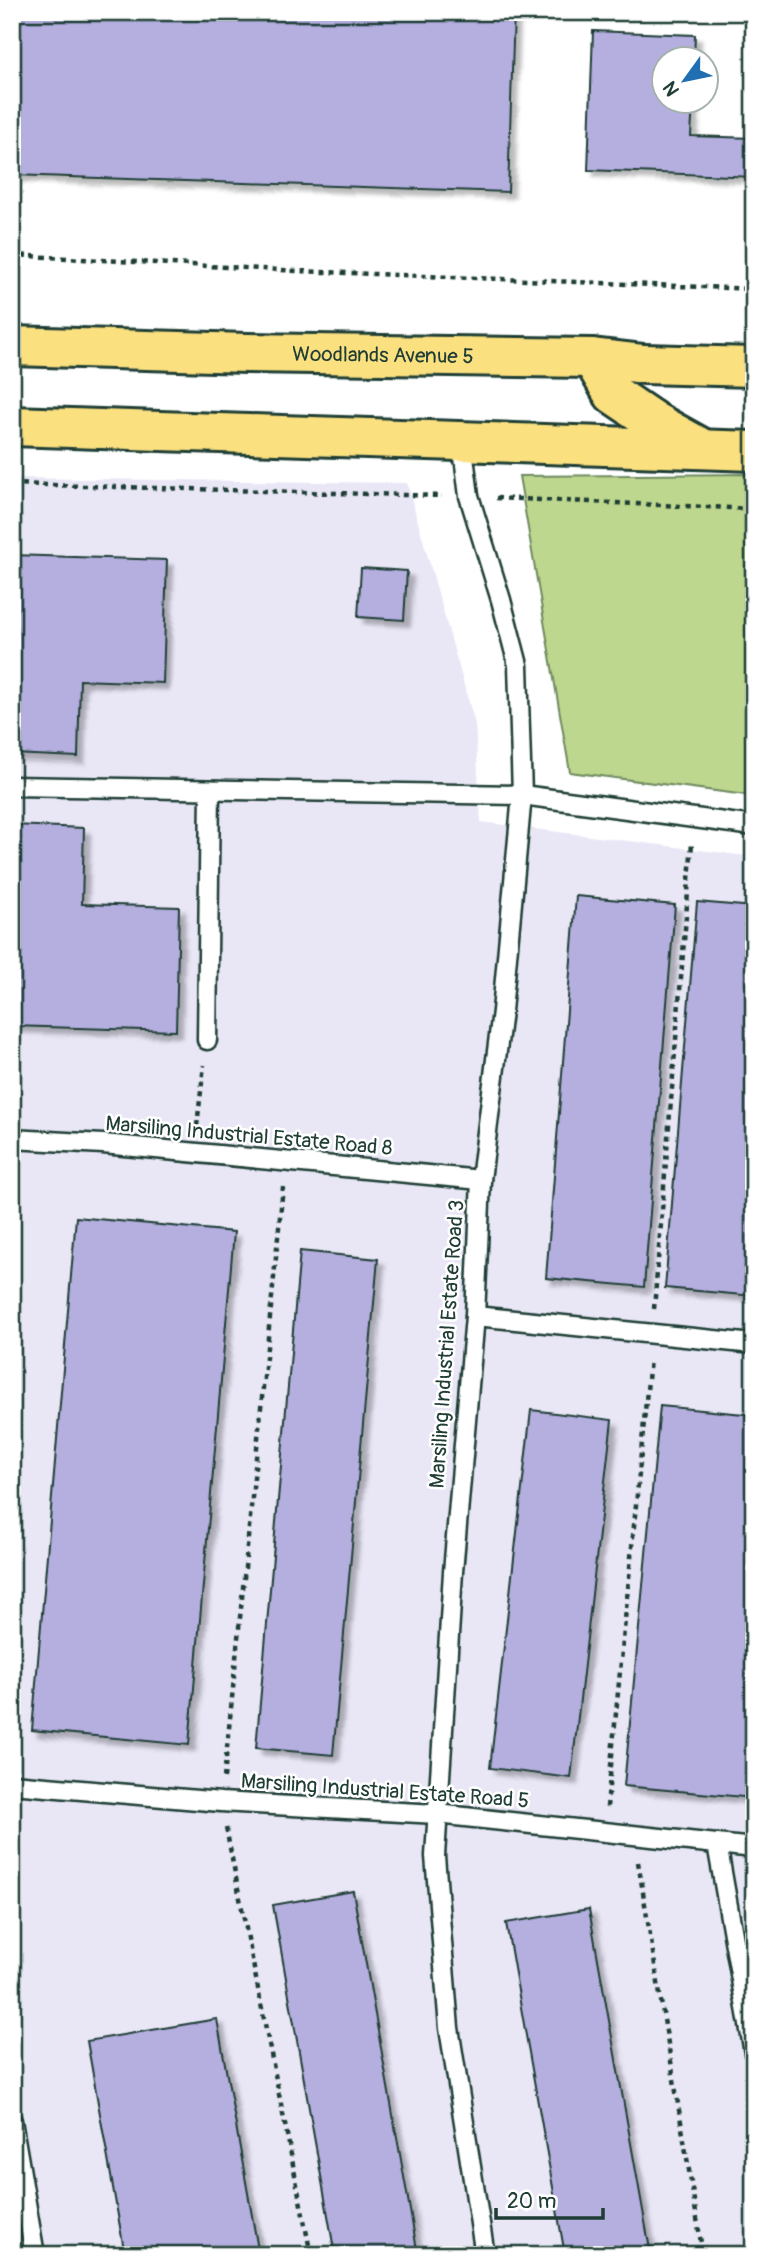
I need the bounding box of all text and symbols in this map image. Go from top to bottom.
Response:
north arrow [650,46,720,116]
text: N [658,77,685,101]
street label: Woodlands Avenue 5 [292,340,474,370]
street label: Marsiling Industrial Estate Road 8 [104,1110,394,1162]
street label: Marsiling Industrial Estate Road 3 [423,1199,471,1489]
street label: Marsiling Industrial Estate Road 5 [240,1767,530,1815]
scale bar [496,2176,603,2220]
text: 20 m [507,2188,556,2215]

